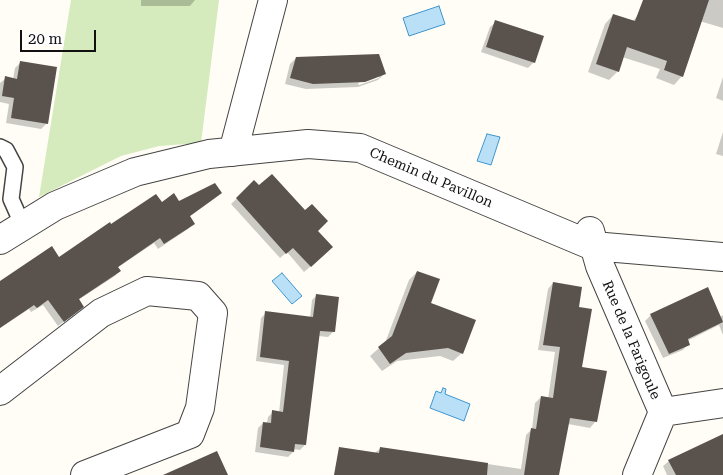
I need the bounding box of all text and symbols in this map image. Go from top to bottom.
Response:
scale bar [22,20,99,52]
text: 20 m [28,30,62,48]
street label: Chemin du Pavillon [367,144,495,212]
street label: Rue de la Farigoule [598,278,664,402]

